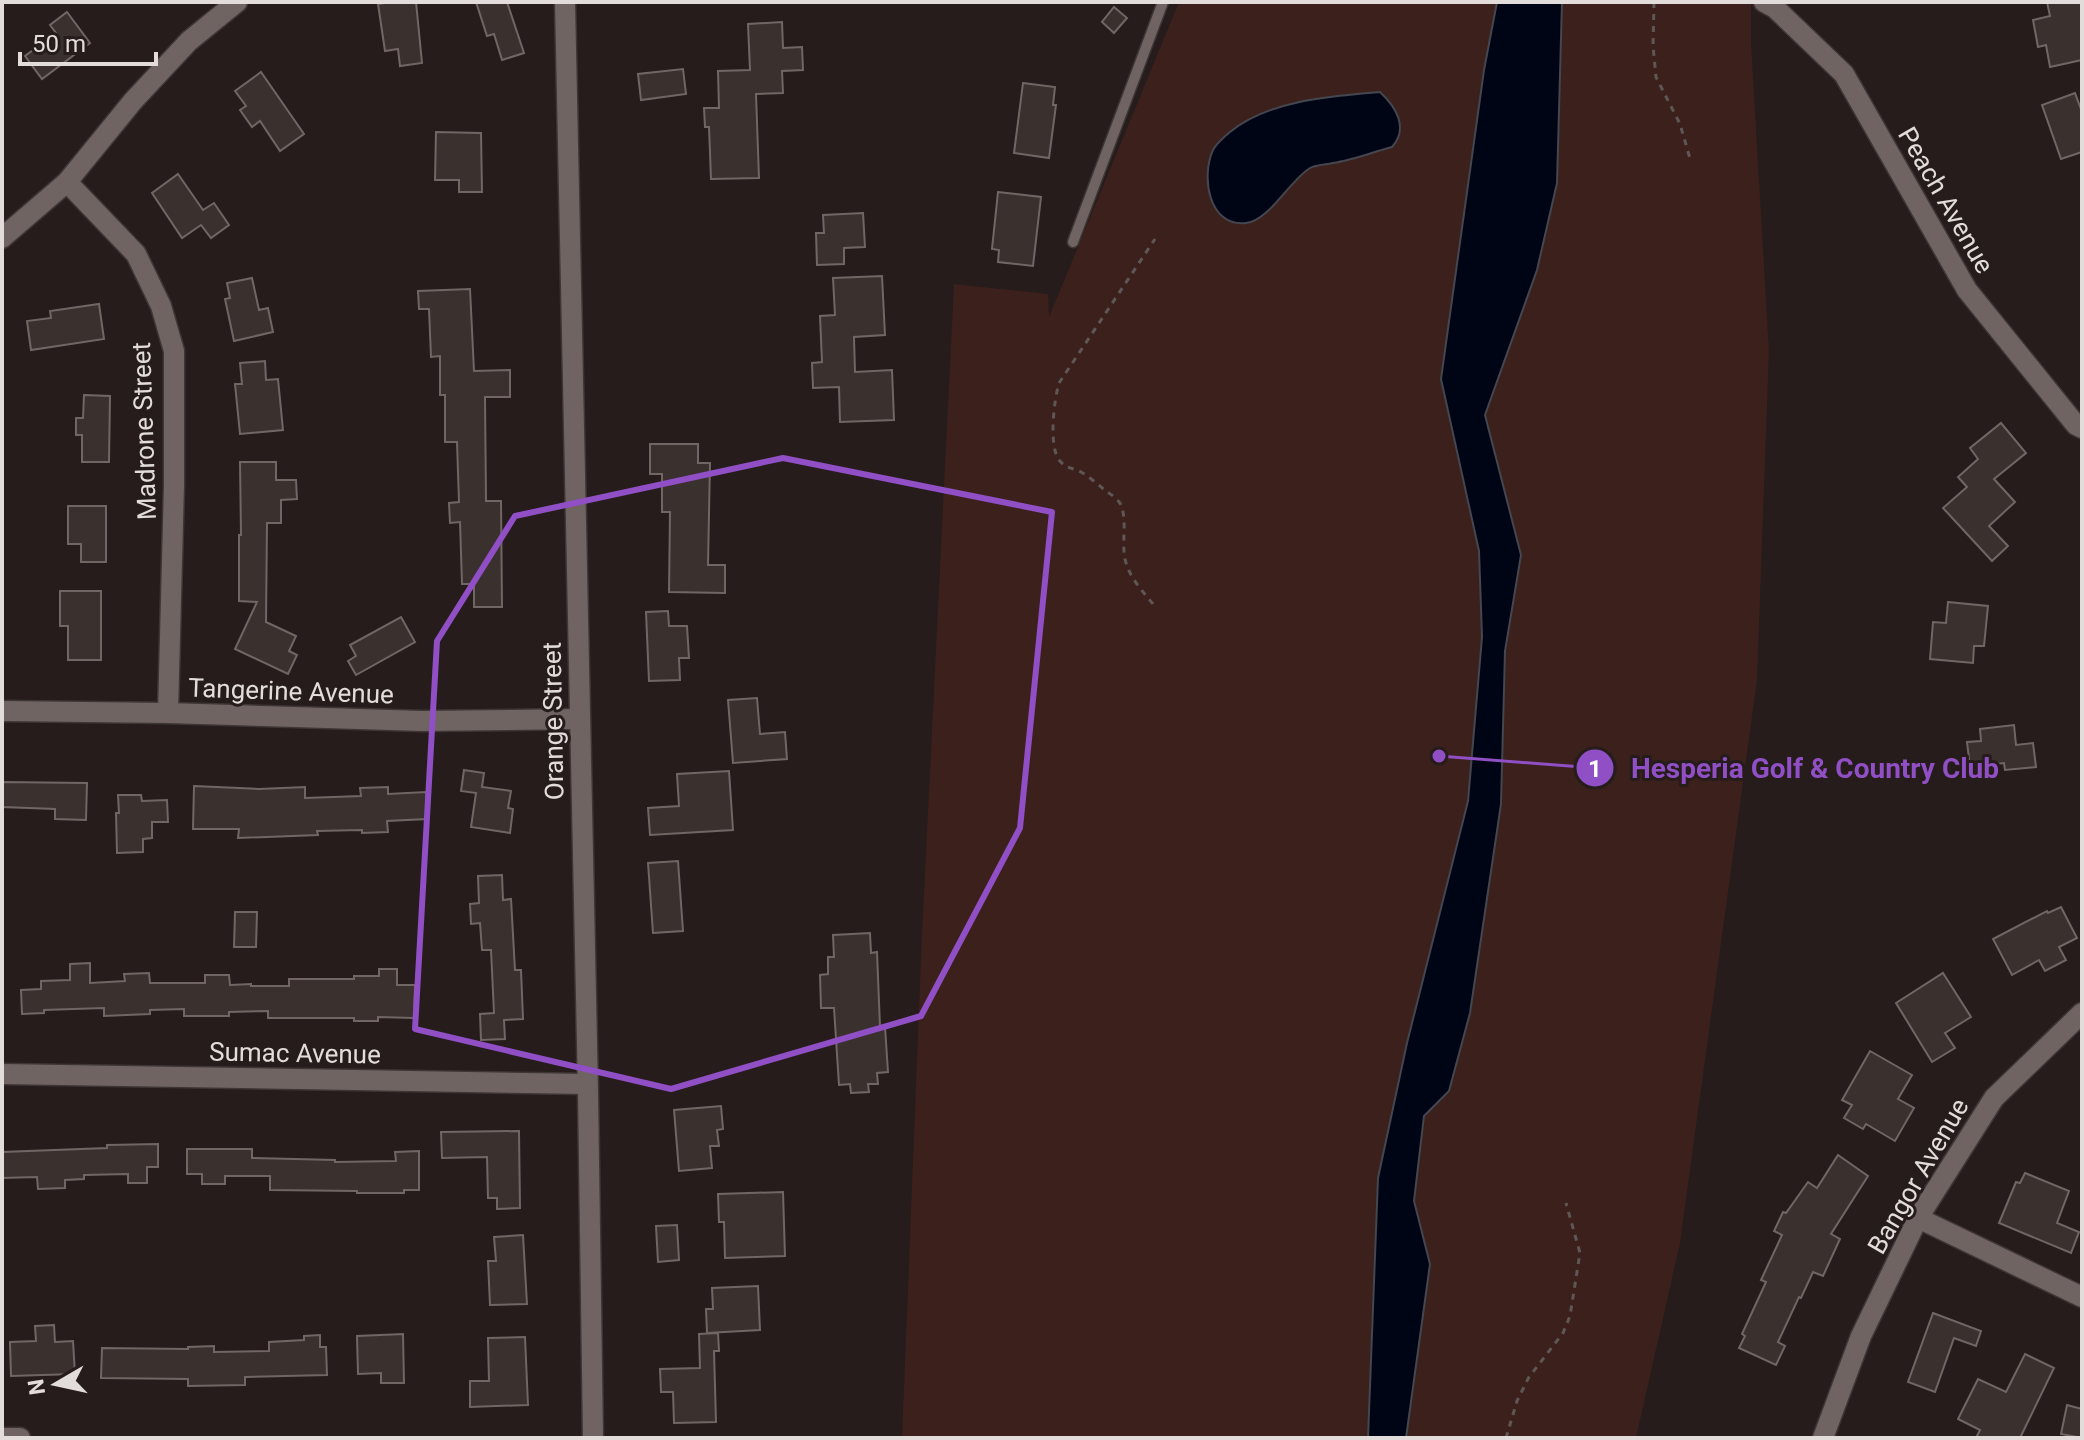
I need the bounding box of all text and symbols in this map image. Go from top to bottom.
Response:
scale bar [20,16,156,66]
text: 50 m [32,30,86,58]
street label: Peach Avenue [1892,122,2000,278]
street label: Madrone Street [126,341,162,521]
street label: Orange Street [537,642,569,800]
street label: Tangerine Avenue [188,672,394,710]
callout: Hesperia Golf & Country Club [1575,742,2015,794]
text: Hesperia Golf & Country Club [1631,752,1999,785]
text: 1 [1588,755,1602,783]
street label: Sumac Avenue [209,1037,381,1069]
street label: Bangor Avenue [1861,1093,1975,1259]
north arrow [16,1344,96,1424]
text: N [23,1377,50,1397]

